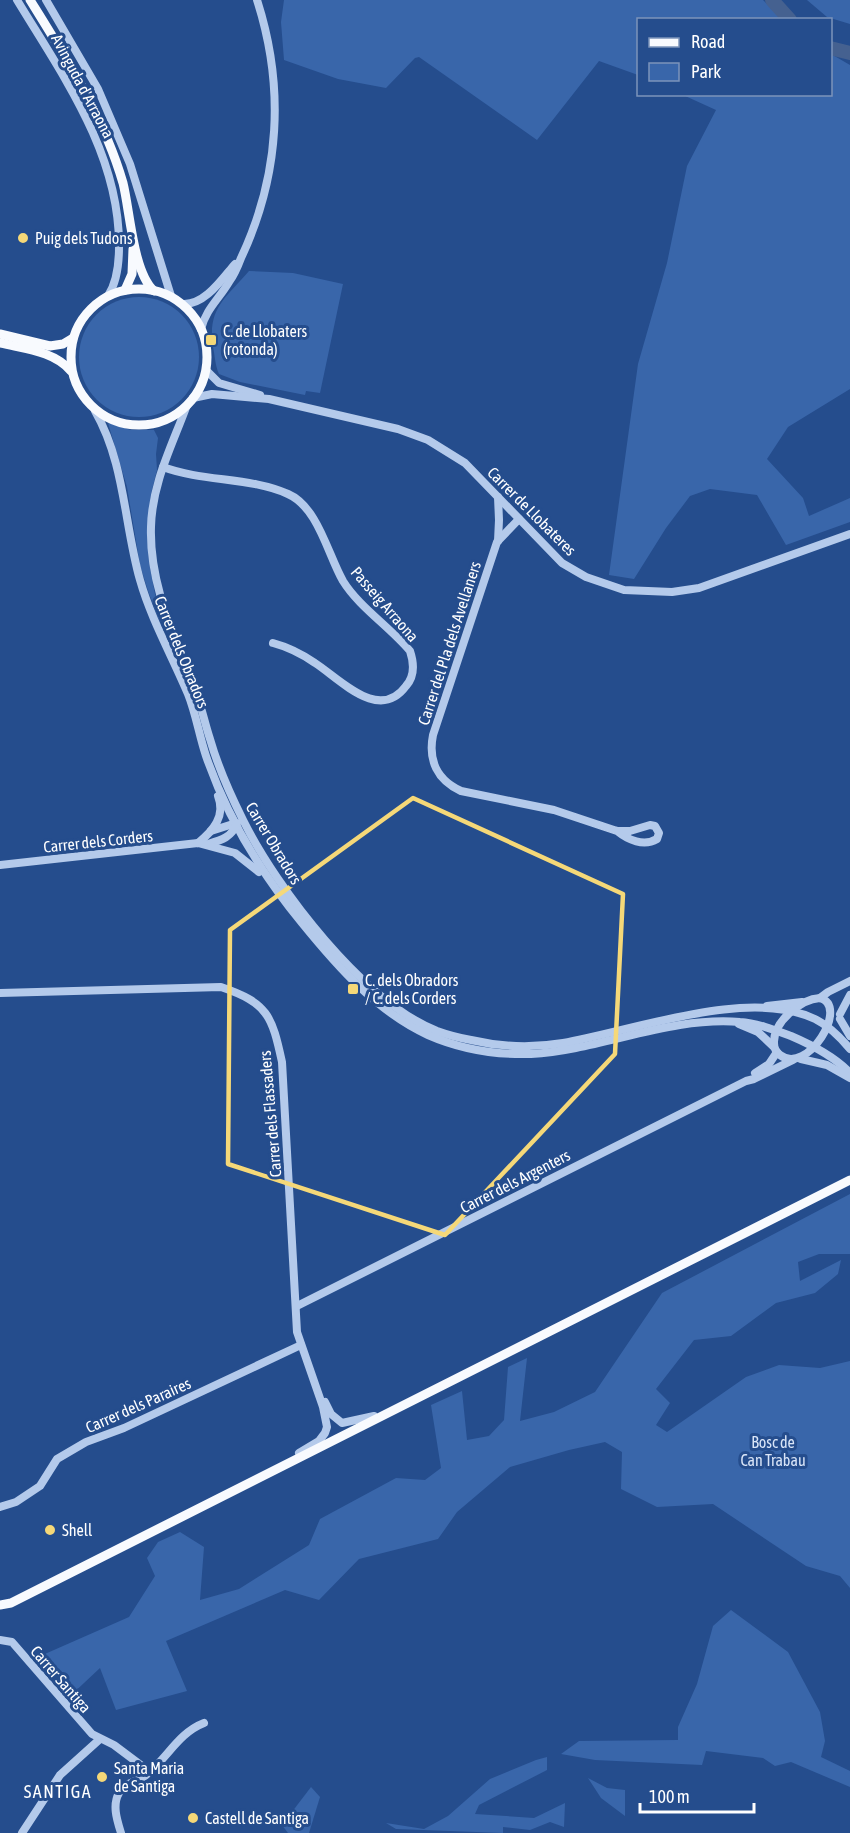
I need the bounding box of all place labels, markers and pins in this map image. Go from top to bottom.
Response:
place label: Puig dels Tudons [35,229,133,248]
marker: Puig dels Tudons [16,231,30,245]
place label: C. de Llobaters (rotonda) [223,322,308,359]
marker: C. de Llobaters (rotonda) [204,333,218,347]
place label: C. dels Obradors / C. dels Corders [365,971,459,1007]
marker: C. dels Obradors / C. dels Corders [346,982,360,996]
place label: Shell [62,1521,93,1539]
marker: Shell [43,1523,57,1537]
place label: Santa Maria de Santiga [114,1759,184,1796]
marker: Santa Maria de Santiga [95,1770,109,1784]
place label: Castell de Santiga [205,1809,309,1828]
marker: Castell de Santiga [186,1811,200,1825]

